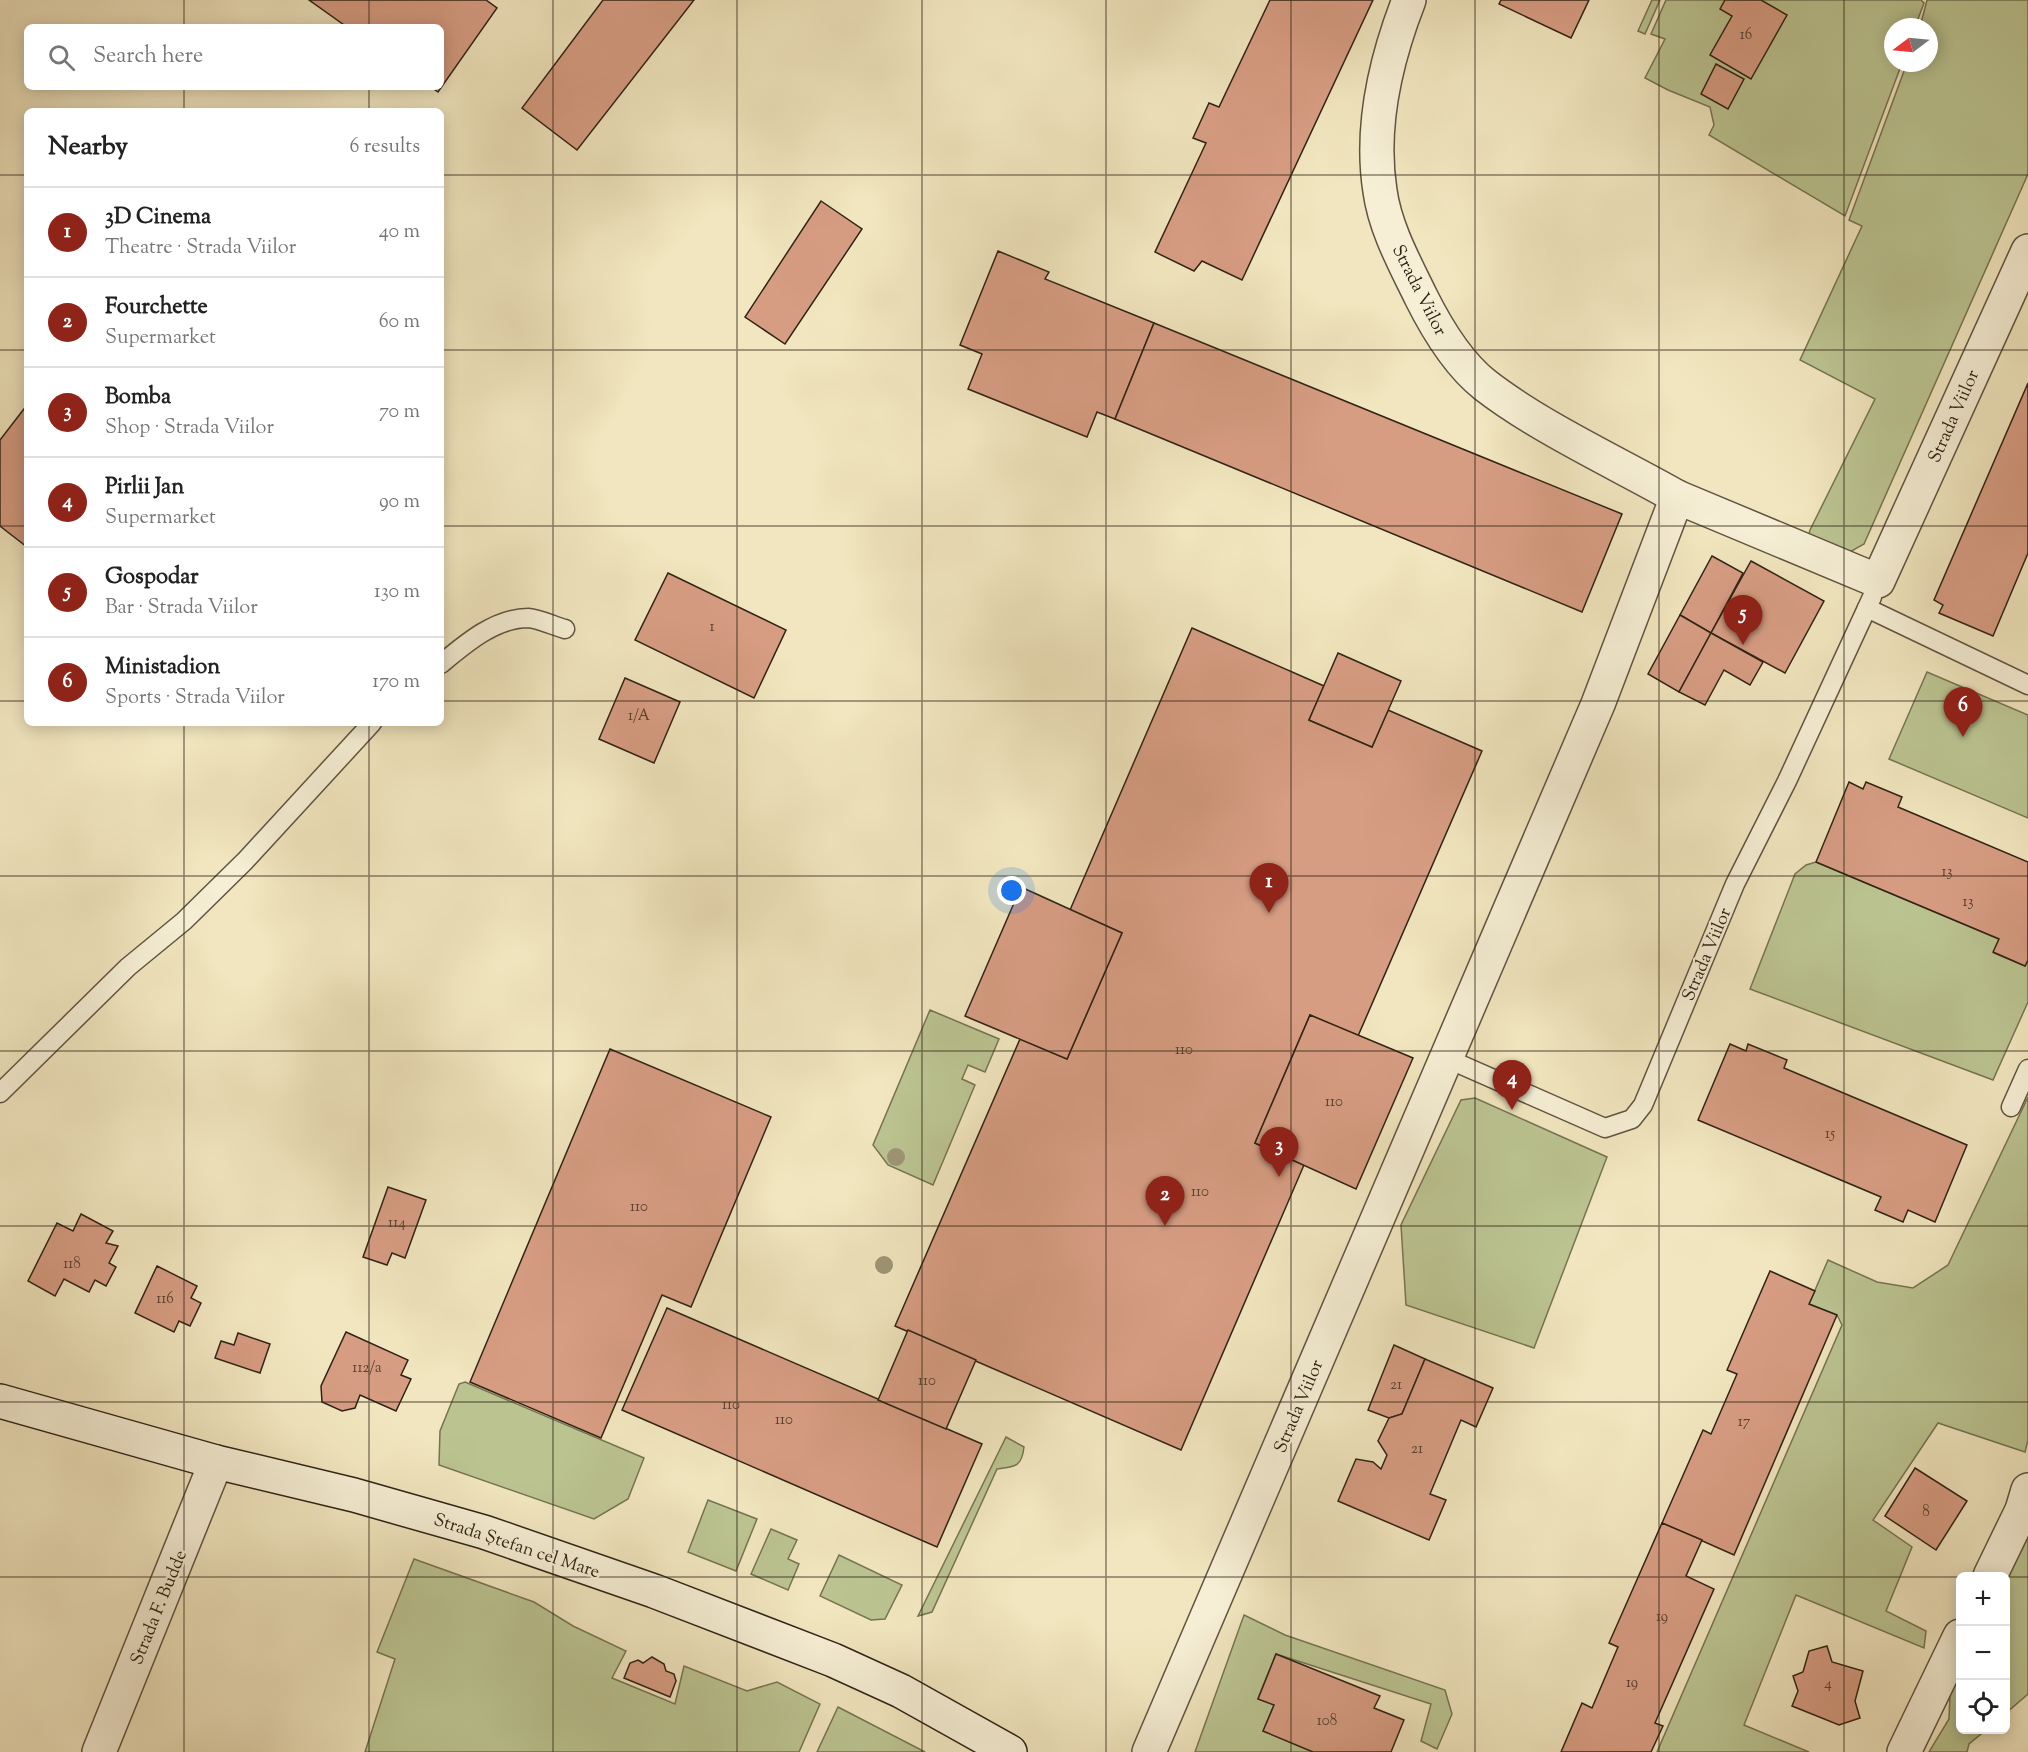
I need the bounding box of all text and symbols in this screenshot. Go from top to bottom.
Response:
north arrow [1884,18,1938,72]
search box [24,24,444,90]
house number: 16 [1740,25,1752,46]
icon: search [45,41,78,74]
text: Search here [93,41,203,73]
text: Nearby [48,129,128,166]
text: 6 results [350,133,420,162]
text: 3D Cinema [105,202,211,234]
text: 1 [64,218,71,247]
text: 40 m [379,218,420,247]
text: Theatre · Strada Viilor [105,234,296,263]
street label: Strada Viilor [1384,241,1452,341]
text: Fourchette [105,292,208,324]
text: 2 [63,308,72,337]
text: 60 m [379,308,420,337]
text: Supermarket [105,324,216,353]
street label: Strada Viilor [1923,366,1987,467]
text: Bomba [105,382,171,414]
text: 3 [63,398,72,427]
text: 70 m [379,398,420,427]
text: Shop · Strada Viilor [105,414,274,443]
text: Pirlii Jan [105,472,184,504]
text: 4 [62,488,73,517]
text: 90 m [379,488,420,517]
text: Supermarket [105,504,216,533]
text: Gospodar [105,562,198,594]
text: 5 [64,578,71,607]
text: 130 m [374,578,420,607]
text: Bar · Strada Viilor [105,594,258,623]
pin: 5 [1724,596,1762,645]
house number: 1 [709,617,715,638]
text: Ministadion [105,652,220,684]
text: 6 [63,668,72,697]
text: 170 m [372,668,420,697]
text: Sports · Strada Viilor [105,684,285,713]
pin: 6 [1944,688,1982,737]
house number: 1/A [628,706,650,727]
house number: 13 [1941,862,1953,883]
pin: 1 [1250,864,1288,913]
your location [997,876,1026,905]
house number: 13 [1962,892,1974,913]
street label: Strada Viilor [1677,904,1739,1005]
house number: 110 [1175,1040,1193,1061]
pin: 4 [1492,1060,1532,1110]
house number: 110 [1325,1092,1343,1113]
house number: 15 [1825,1124,1835,1145]
pin: 3 [1260,1128,1298,1177]
pin: 2 [1146,1176,1184,1226]
house number: 110 [1191,1182,1209,1203]
house number: 110 [630,1197,648,1218]
house number: 114 [388,1213,406,1234]
house number: 118 [63,1254,81,1275]
house number: 116 [156,1289,174,1310]
street label: Strada Viilor [1269,1356,1331,1457]
house number: 112/a [352,1358,382,1379]
house number: 110 [918,1371,936,1392]
house number: 21 [1390,1375,1402,1396]
house number: 110 [722,1395,740,1416]
house number: 110 [775,1410,793,1431]
house number: 17 [1738,1412,1751,1433]
house number: 21 [1411,1439,1423,1460]
house number: 8 [1922,1502,1930,1523]
street label: Strada Ștefan cel Mare [430,1508,603,1586]
street label: Strada F. Budde [125,1546,195,1669]
map controls [1956,1572,2010,1734]
button: + [1956,1572,2010,1626]
house number: 19 [1656,1607,1668,1628]
button: − [1956,1626,2010,1680]
house number: 19 [1626,1673,1638,1694]
house number: 4 [1824,1674,1832,1695]
button: locate [1956,1680,2010,1734]
house number: 108 [1317,1711,1337,1732]

